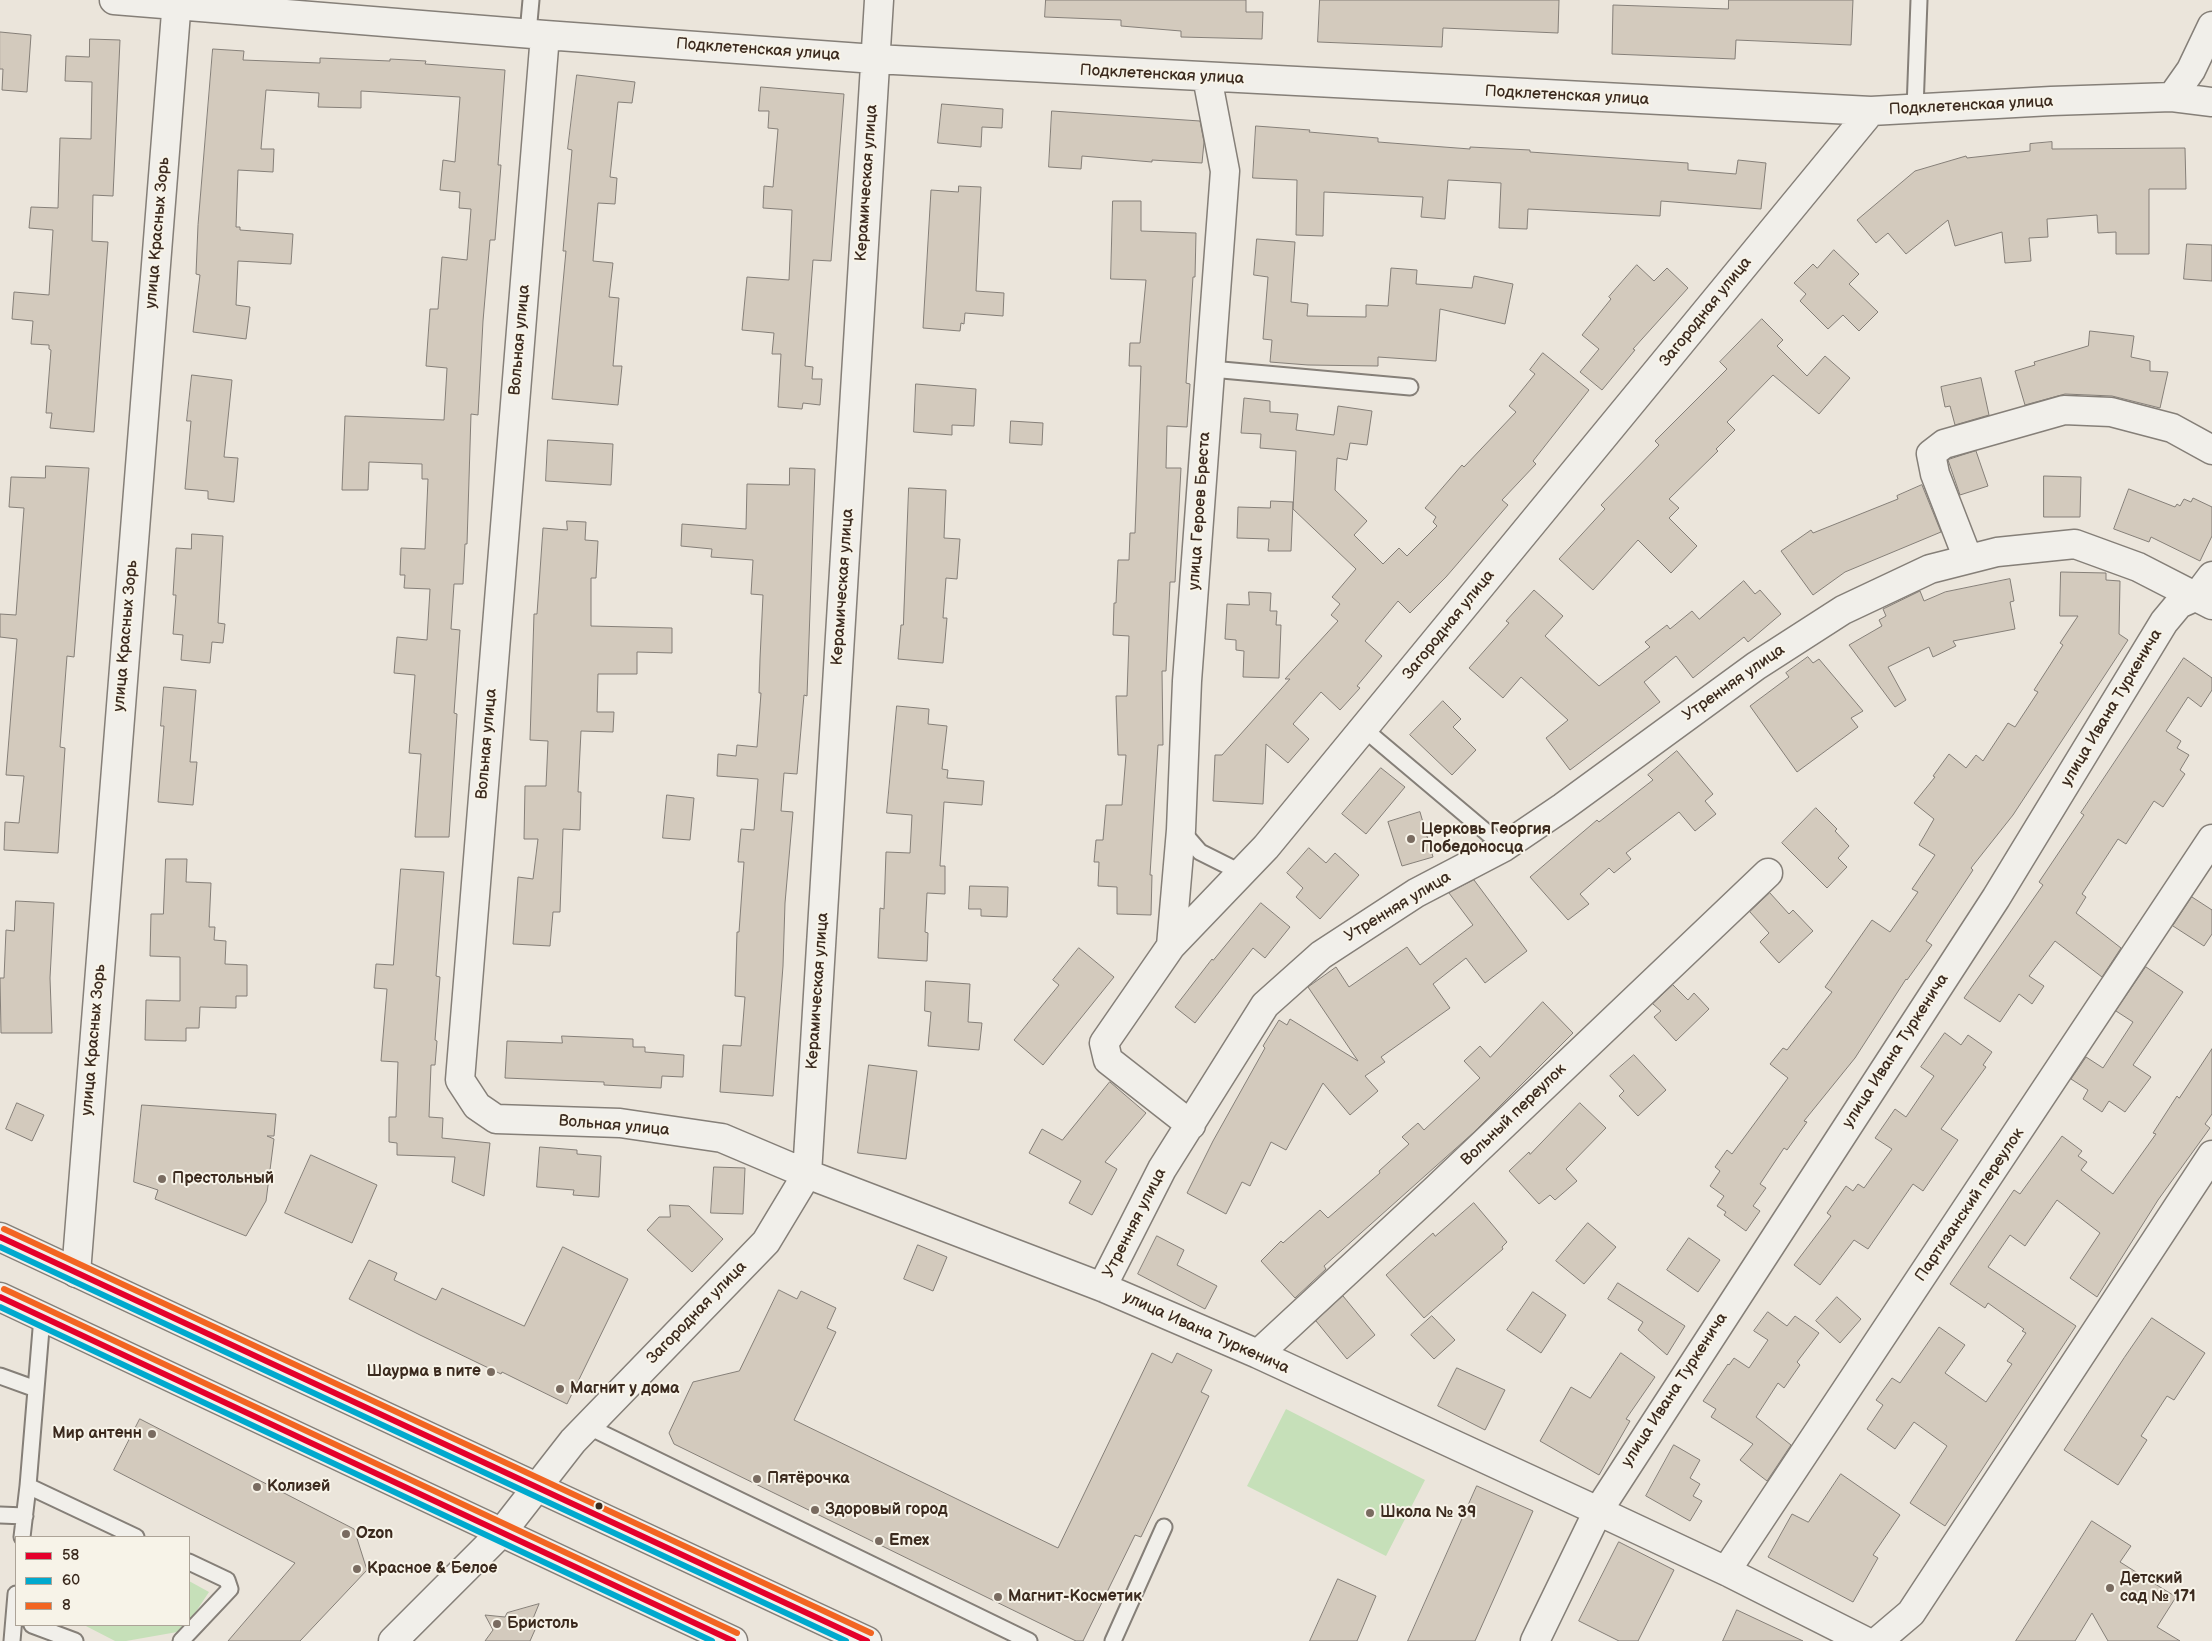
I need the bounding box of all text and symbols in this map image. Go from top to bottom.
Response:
street label: Подклетенская улица [675,35,841,65]
street label: Подклетенская улица [1079,61,1245,89]
street label: Подклетенская улица [1484,82,1650,110]
street label: Подклетенская улица [1888,92,2054,120]
street label: Керамическая улица [852,104,882,262]
street label: улица Красных Зорь [142,156,174,310]
street label: Загородная улица [1656,253,1756,371]
street label: Вольная улица [506,284,534,396]
street label: улица Героев Бреста [1185,431,1215,591]
street label: Керамическая улица [828,508,858,666]
street label: улица Красных Зорь [110,559,142,713]
street label: Загородная улица [1399,566,1499,684]
street label: улица Ивана Туркенича [2057,626,2167,790]
street label: Утренняя улица [1679,641,1789,725]
street label: Вольная улица [473,688,501,800]
place label: Церковь Георгия Победоносца [1421,820,1551,858]
marker: Церковь Георгия Победоносца [1405,833,1417,845]
street label: Утренняя улица [1342,868,1454,946]
street label: Керамическая улица [803,912,833,1070]
street label: улица Красных Зорь [78,963,110,1117]
street label: улица Ивана Туркенича [1839,970,1953,1132]
street label: Вольный переулок [1457,1060,1571,1170]
street label: Вольная улица [558,1112,670,1140]
street label: Партизанский переулок [1911,1125,2029,1285]
street label: Утренняя улица [1099,1165,1171,1281]
place label: Престольный [172,1169,274,1189]
marker: Престольный [156,1173,168,1185]
street label: Загородная улица [643,1258,751,1368]
street label: улица Ивана Туркенича [1120,1288,1292,1378]
street label: улица Ивана Туркенича [1618,1309,1732,1471]
place label: Шаурма в пите [367,1362,481,1382]
marker: Шаурма в пите [485,1366,497,1378]
place label: Магнит у дома [570,1379,679,1399]
marker: Магнит у дома [554,1383,566,1395]
place label: Мир антенн [52,1424,142,1444]
marker: Мир антенн [146,1428,158,1440]
place label: Пятёрочка [767,1469,849,1489]
marker: Пятёрочка [751,1473,763,1485]
place label: Колизей [267,1477,330,1497]
marker: Колизей [251,1481,263,1493]
place label: Здоровый город [825,1500,947,1520]
unlabelled marker [594,1501,604,1511]
place label: Школа № 39 [1380,1503,1476,1523]
marker: Здоровый город [809,1504,821,1516]
marker: Школа № 39 [1364,1507,1376,1519]
place label: Ozon [356,1524,393,1544]
marker: Ozon [340,1528,352,1540]
place label: Emex [889,1531,929,1551]
marker: Emex [873,1535,885,1547]
legend [15,1536,190,1626]
text: 58 [62,1546,79,1565]
place label: Красное & Белое [367,1559,497,1579]
marker: Красное & Белое [351,1563,363,1575]
place label: Детский сад № 171 [2120,1569,2196,1607]
text: 60 [62,1571,80,1590]
marker: Детский сад № 171 [2104,1582,2116,1594]
place label: Магнит-Косметик [1008,1587,1142,1607]
marker: Магнит-Косметик [992,1591,1004,1603]
text: 8 [62,1596,71,1615]
place label: Бристоль [507,1614,578,1634]
marker: Бристоль [491,1618,503,1630]

